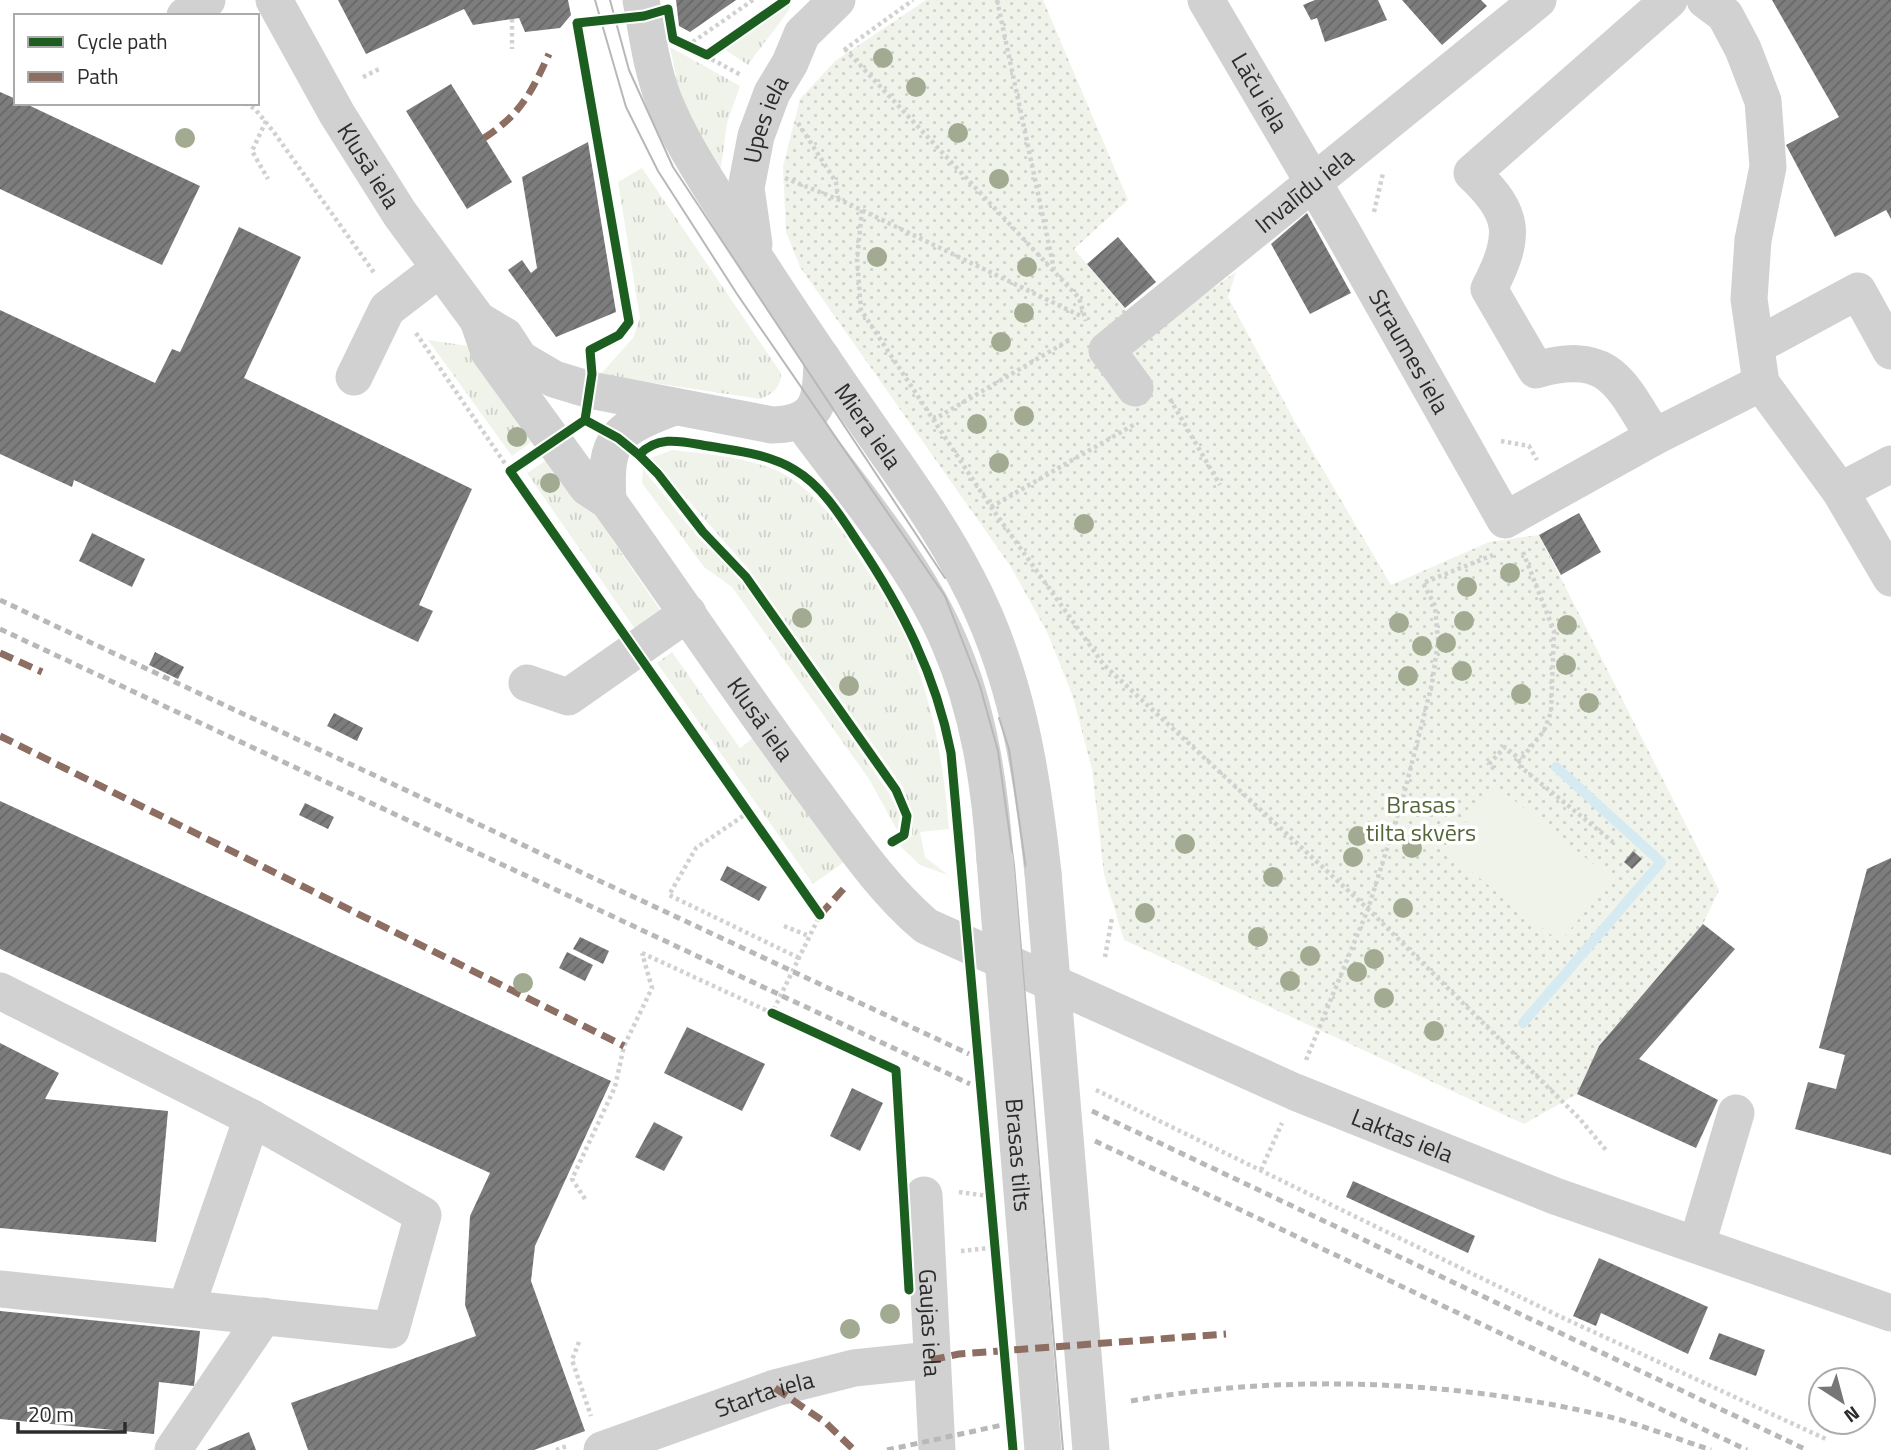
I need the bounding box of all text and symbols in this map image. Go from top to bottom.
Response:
legend [14,14,259,105]
text: Cycle path [77,25,168,57]
street label: Lāču iela [1223,46,1298,139]
text: Path [77,60,119,92]
street label: Upes iela [733,68,797,166]
street label: Klusā iela [329,115,410,215]
street label: Invalīdu iela [1247,139,1361,241]
street label: Straumes iela [1360,282,1459,420]
street label: Miera iela [826,375,911,476]
street label: Klusā iela [719,670,803,768]
park label: Brasas tilta skvērs [1366,786,1476,850]
street label: Brasas tilts [996,1097,1042,1213]
street label: Laktas iela [1346,1098,1459,1172]
street label: Gaujas iela [910,1268,951,1378]
street label: Starta iela [710,1361,818,1426]
north arrow [1807,1366,1877,1436]
scale bar [18,1390,124,1434]
text: 20 m [28,1398,74,1430]
text: N [1838,1400,1866,1431]

